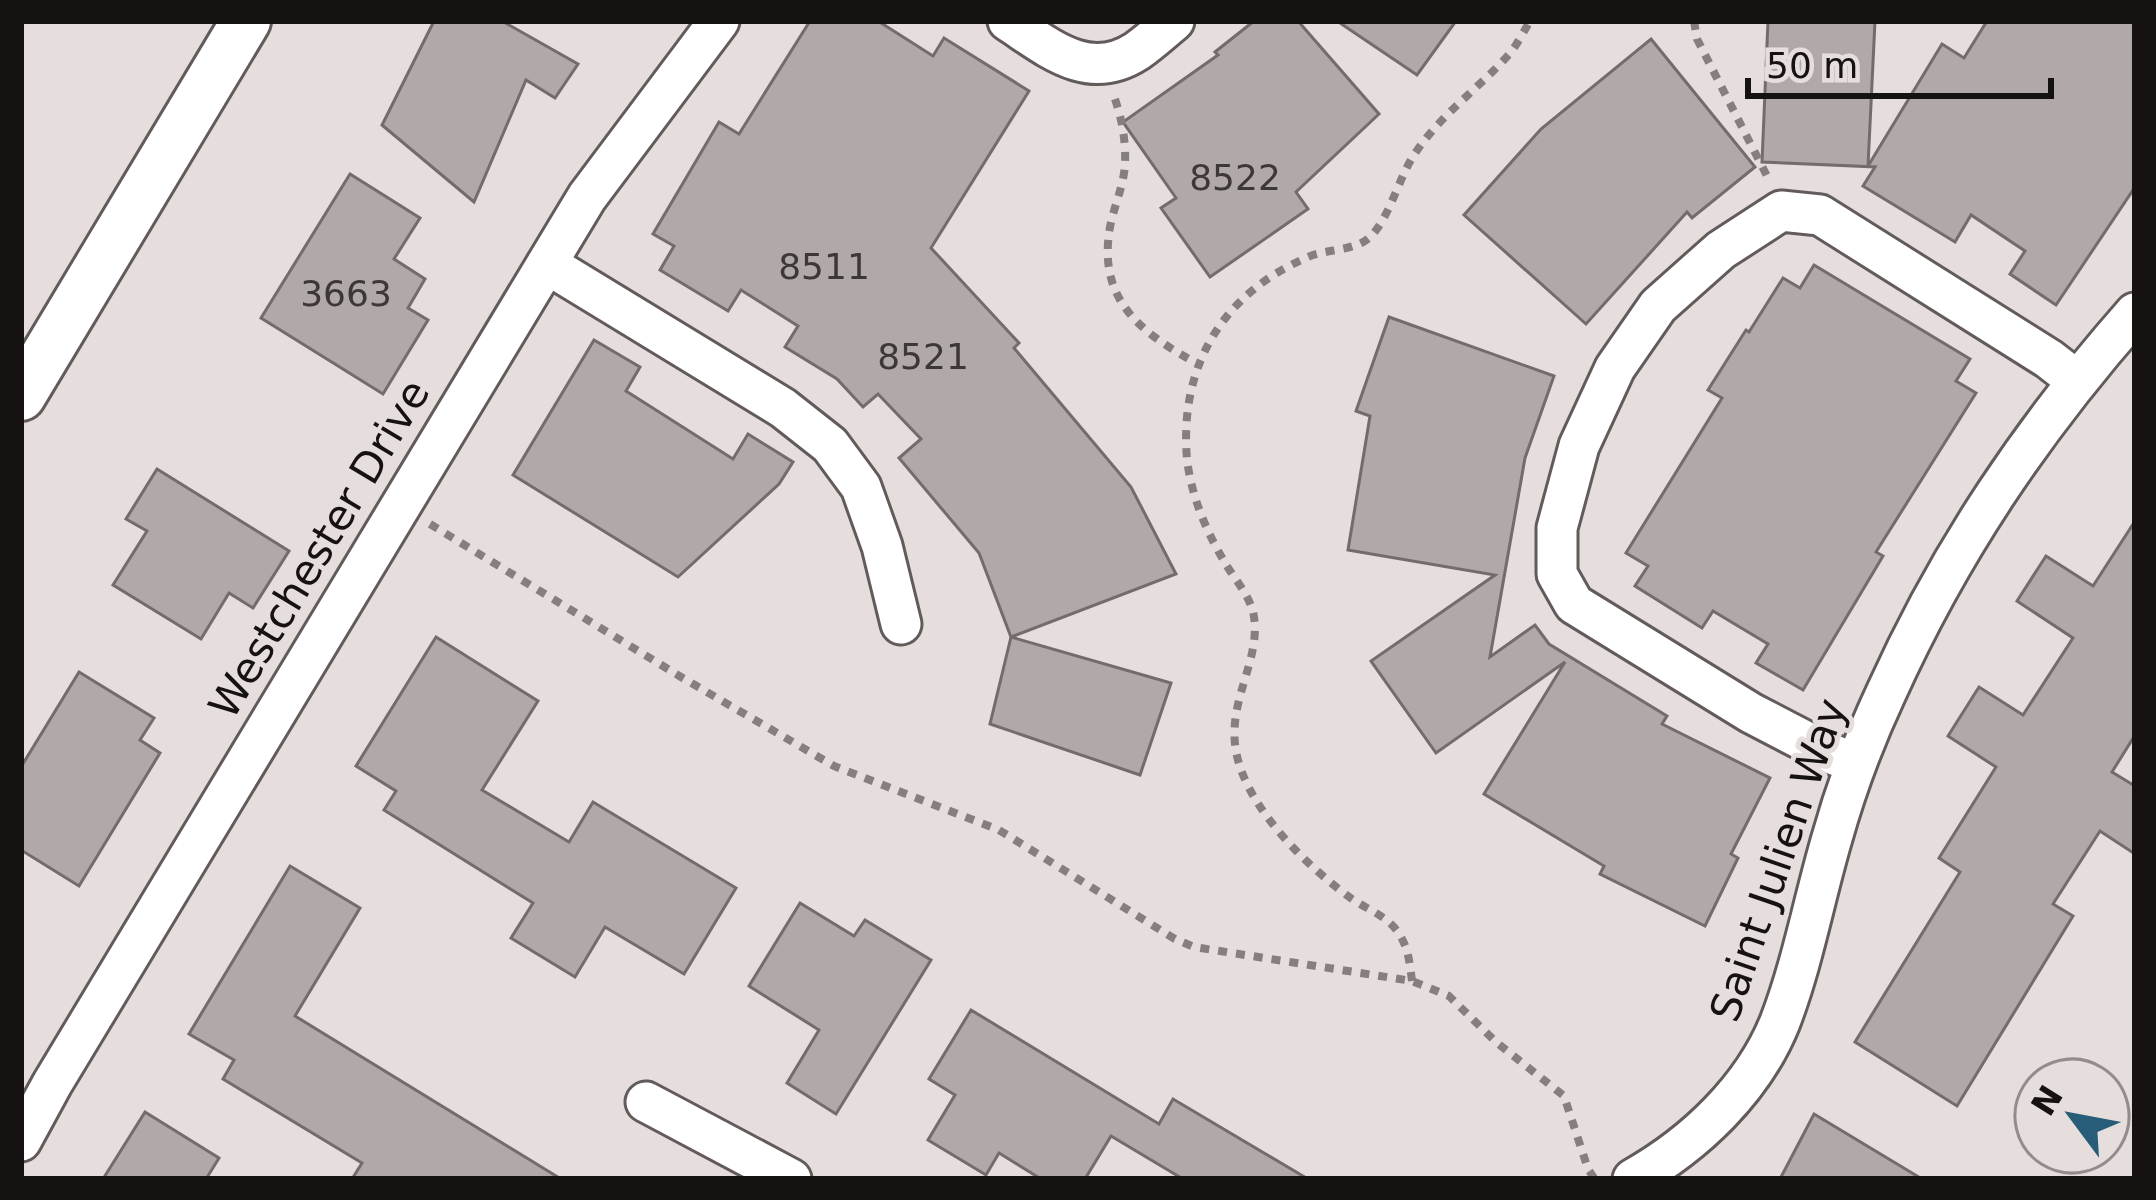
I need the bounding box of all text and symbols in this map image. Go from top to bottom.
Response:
scale bar [1748,24,2051,98]
text: 50 m [1766,45,1858,86]
house number: 8522 [1189,157,1281,198]
house number: 8511 [778,246,870,287]
house number: 3663 [300,273,392,314]
house number: 8521 [877,336,969,377]
street label: Westchester Drive [199,371,439,727]
street label: Saint Julien Way [1700,692,1856,1028]
north arrow [2012,1056,2132,1176]
text: N [2023,1078,2071,1122]

